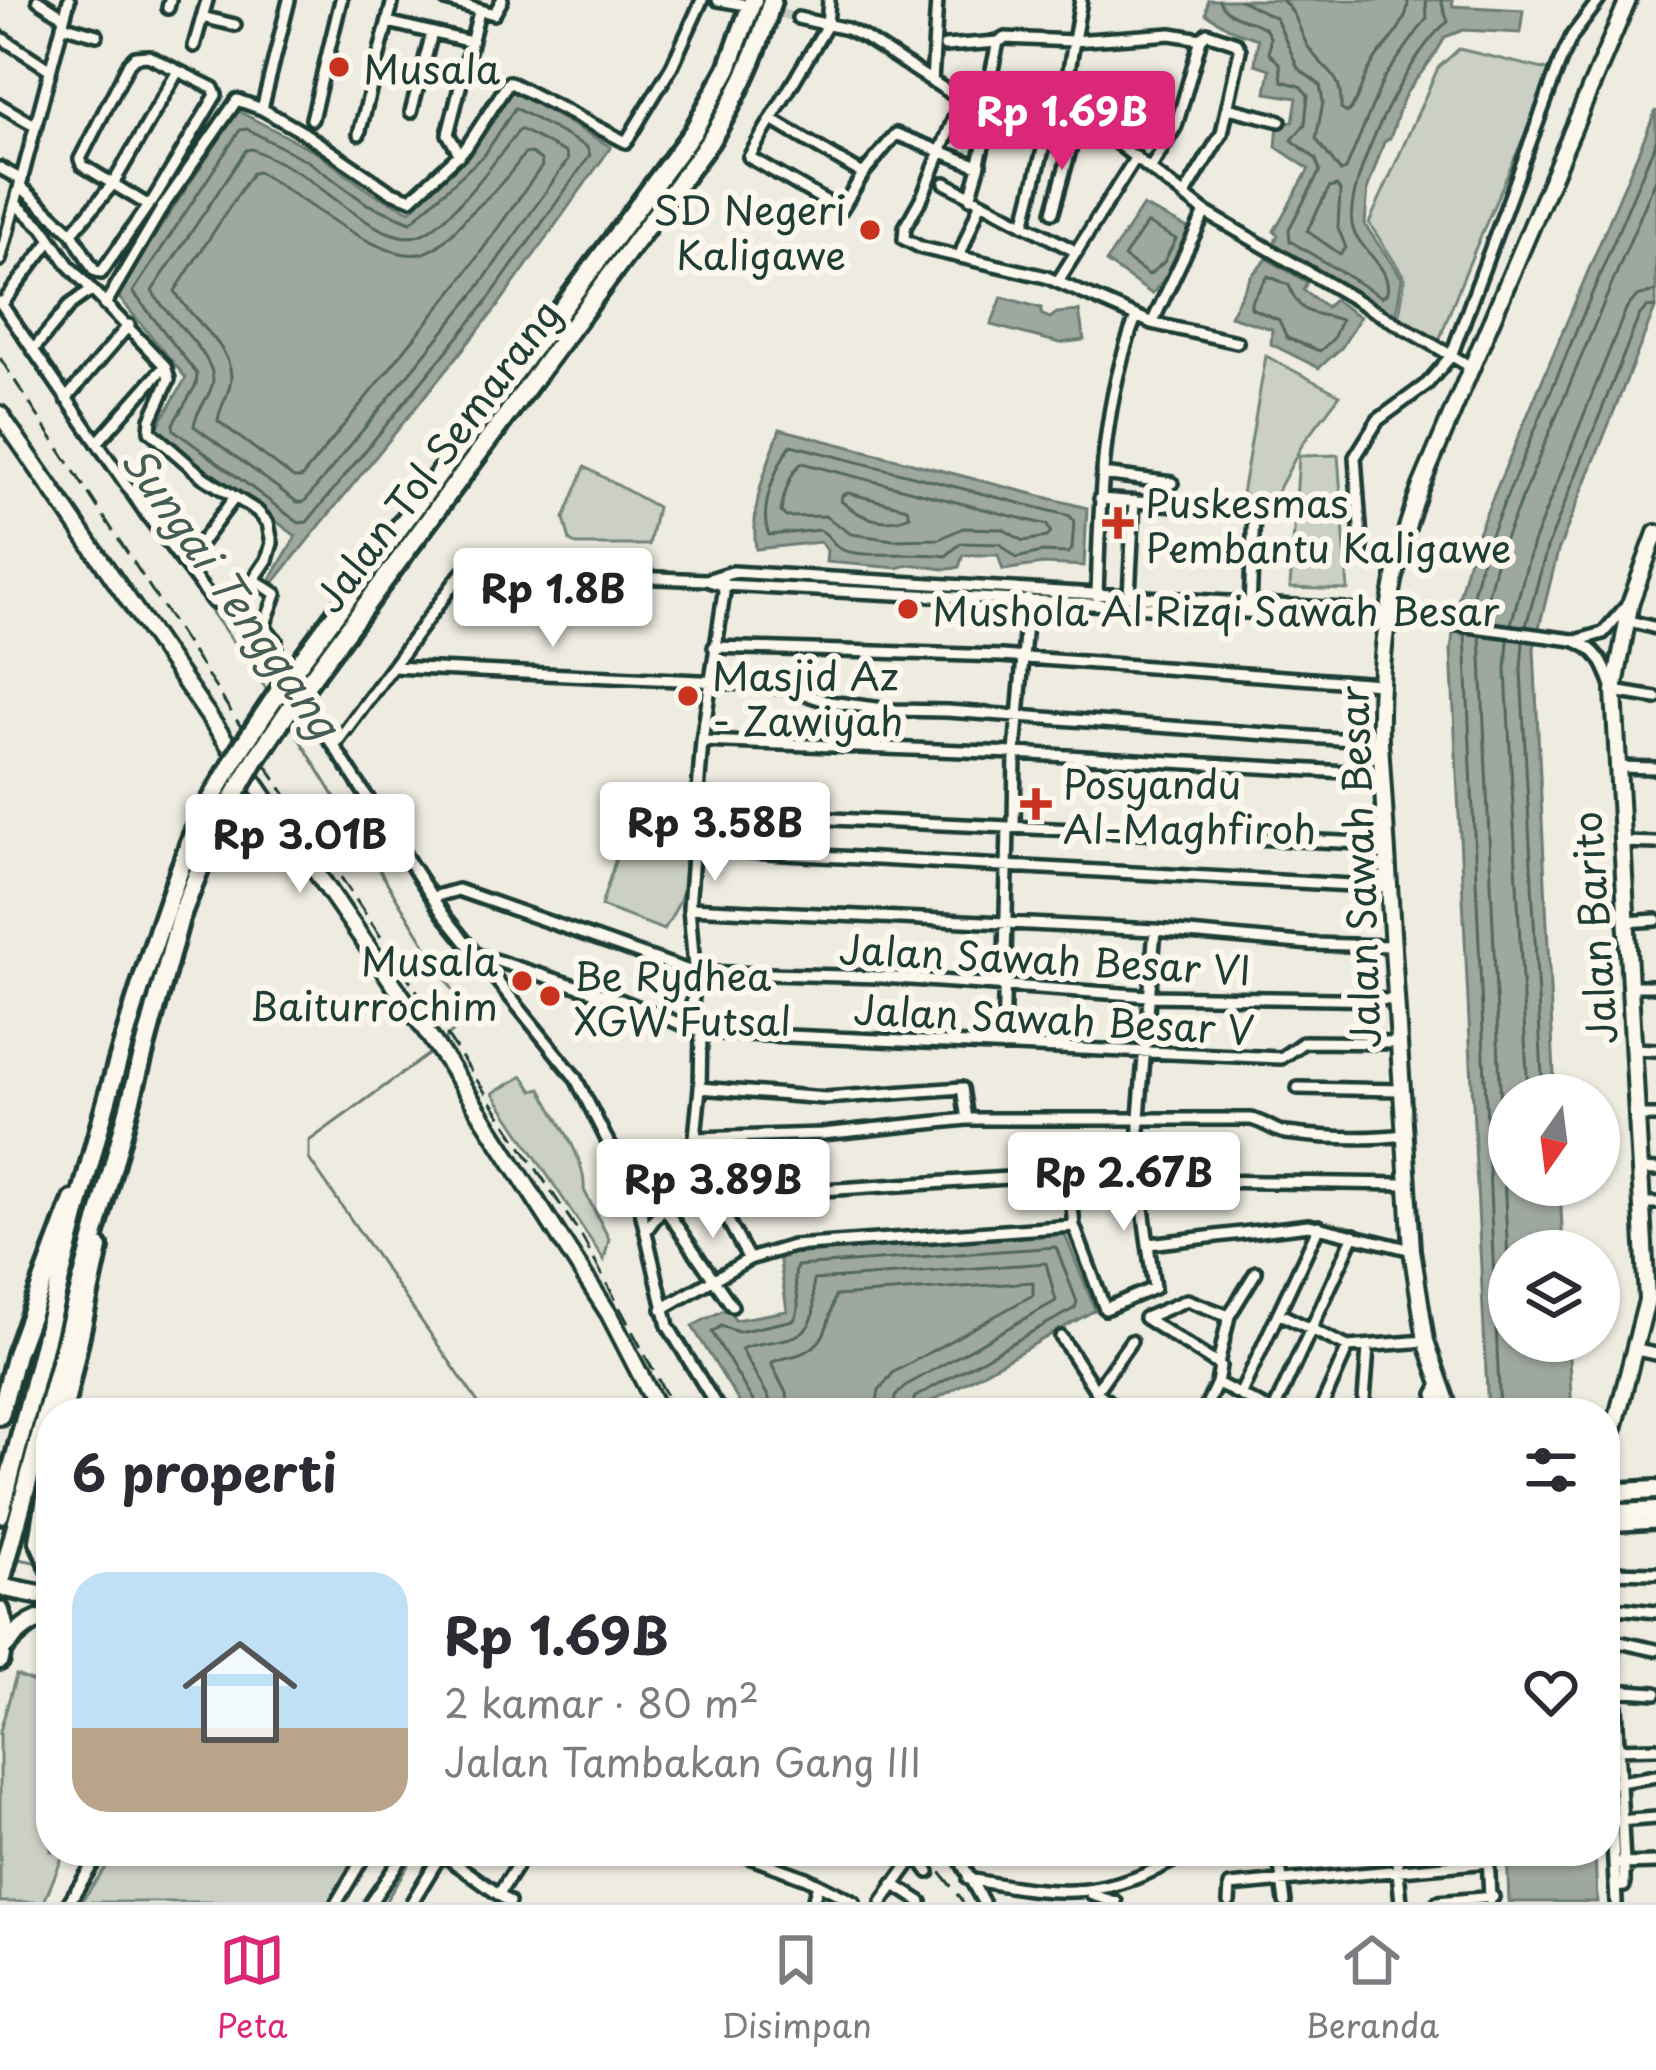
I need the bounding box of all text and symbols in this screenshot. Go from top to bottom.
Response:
place label: Musala [363,38,501,97]
marker: Musala [326,54,352,80]
pin: Rp 1.69B [938,71,1186,173]
text: Rp 1.69B [976,80,1148,139]
place label: SD Negeri Kaligawe [653,179,846,283]
marker: SD Negeri Kaligawe [857,217,883,243]
street label: Jalan Tol Semarang [299,286,573,624]
water label: Sungai Tenggang [107,432,358,752]
place label: Puskesmas Pembantu Kaligawe [1145,472,1512,576]
marker: Puskesmas Pembantu Kaligawe [1102,507,1134,539]
pin: Rp 1.8B [442,548,664,650]
text: Rp 1.8B [480,557,626,616]
place label: Mushola Al Rizqi Sawah Besar [932,580,1500,639]
marker: Mushola Al Rizqi Sawah Besar [895,596,921,622]
place label: Masjid Az - Zawiyah [712,645,904,749]
marker: Masjid Az - Zawiyah [675,683,701,709]
street label: Jalan Sawah Besar [1322,684,1394,1049]
place label: Posyandu Al-Maghfiroh [1063,753,1316,857]
pin: Rp 3.58B [591,782,839,884]
marker: Posyandu Al-Maghfiroh [1020,788,1052,820]
text: Rp 3.58B [627,791,803,850]
pin: Rp 3.01B [176,794,424,896]
text: Rp 3.01B [213,803,387,862]
street label: Jalan Barito [1555,810,1631,1046]
street label: Jalan Sawah Besar VI [838,918,1252,998]
place label: Musala Baiturrochim [249,930,498,1034]
place label: Be Rydhea XGW Futsal [574,945,791,1049]
marker: Musala Baiturrochim [509,968,535,994]
street label: Jalan Sawah Besar V [852,978,1256,1058]
marker: Be Rydhea XGW Futsal [537,983,563,1009]
north arrow [1488,1074,1620,1206]
map controls [1488,1074,1620,1362]
pin: Rp 2.67B [1000,1132,1248,1234]
pin: Rp 3.89B [589,1139,837,1241]
text: Rp 2.67B [1035,1141,1213,1200]
text: Rp 3.89B [624,1148,802,1207]
button: layers [1488,1230,1620,1362]
text: 6 properti [72,1432,337,1509]
icon: filters [1518,1437,1584,1503]
text: Rp 1.69B [444,1595,669,1672]
icon: home [168,1620,312,1764]
icon: heart [1518,1659,1584,1725]
text: 2 kamar · 80 m² [444,1672,759,1731]
text: Jalan Tambakan Gang III [444,1731,921,1790]
tab: Peta [217,1927,288,2049]
tab: Disimpan [721,1927,872,2049]
tab: Beranda [1305,1927,1439,2049]

